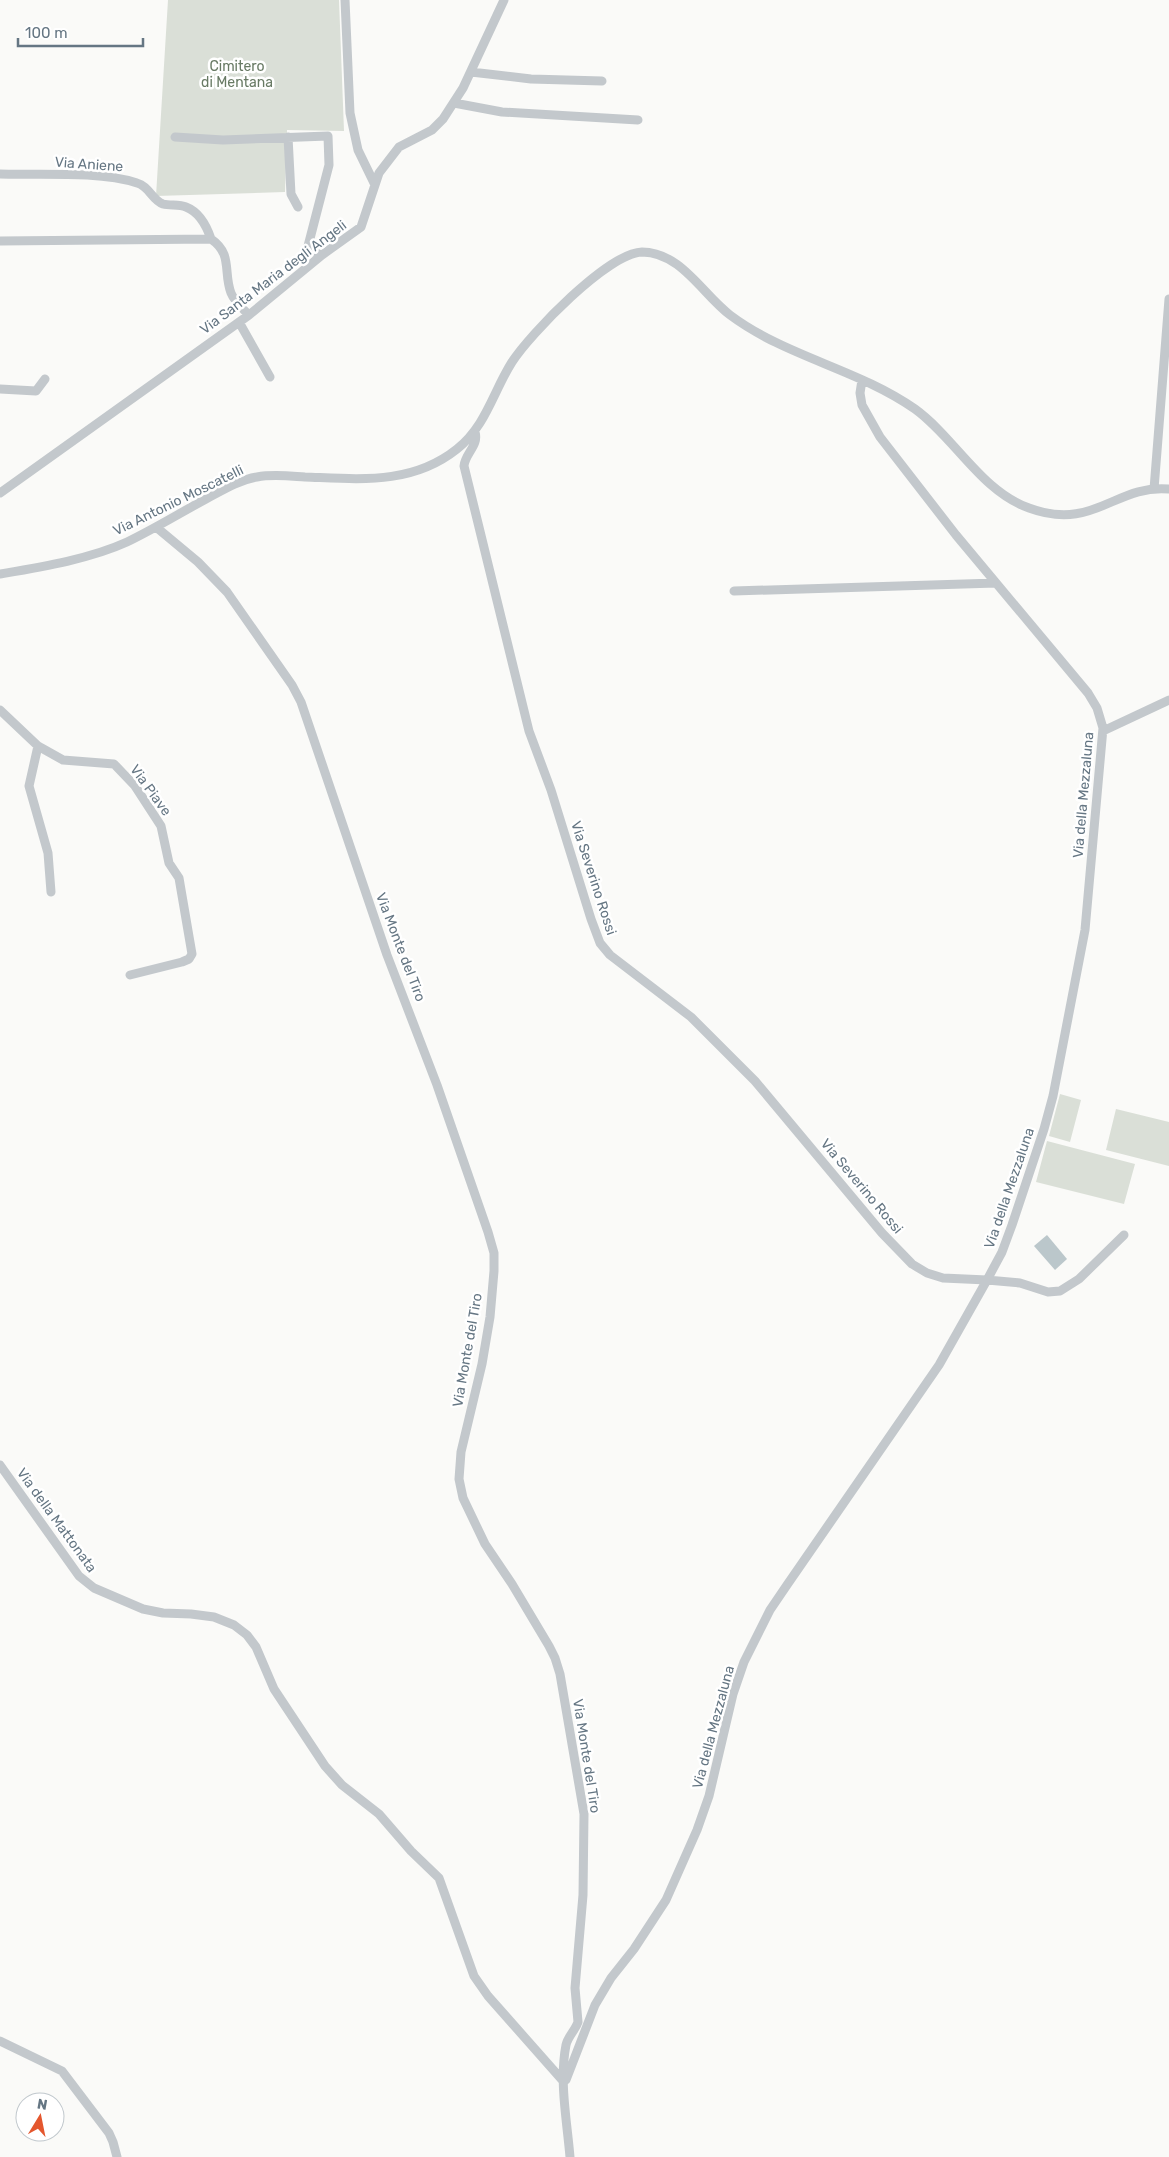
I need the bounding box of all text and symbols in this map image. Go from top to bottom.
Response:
scale bar [18,15,142,47]
text: 100 m [25,24,67,42]
park label: Cimitero di Mentana [201,58,273,91]
street label: Via Aniene [54,154,124,175]
street label: Via Santa Maria degli Angeli [197,217,350,338]
street label: Via Antonio Moscatelli [110,461,246,539]
street label: Via della Mezzaluna [1070,731,1097,859]
street label: Via Piave [126,761,175,819]
street label: Via Severino Rossi [567,819,620,937]
street label: Via Monte del Tiro [372,890,429,1004]
street label: Via della Mezzaluna [981,1125,1038,1251]
street label: Via Severino Rossi [817,1135,906,1237]
street label: Via Monte del Tiro [449,1292,486,1408]
street label: Via della Mattonata [13,1465,100,1576]
street label: Via della Mezzaluna [689,1664,738,1791]
street label: Via Monte del Tiro [569,1698,604,1814]
north arrow [15,2092,65,2142]
text: N [36,2095,49,2114]

